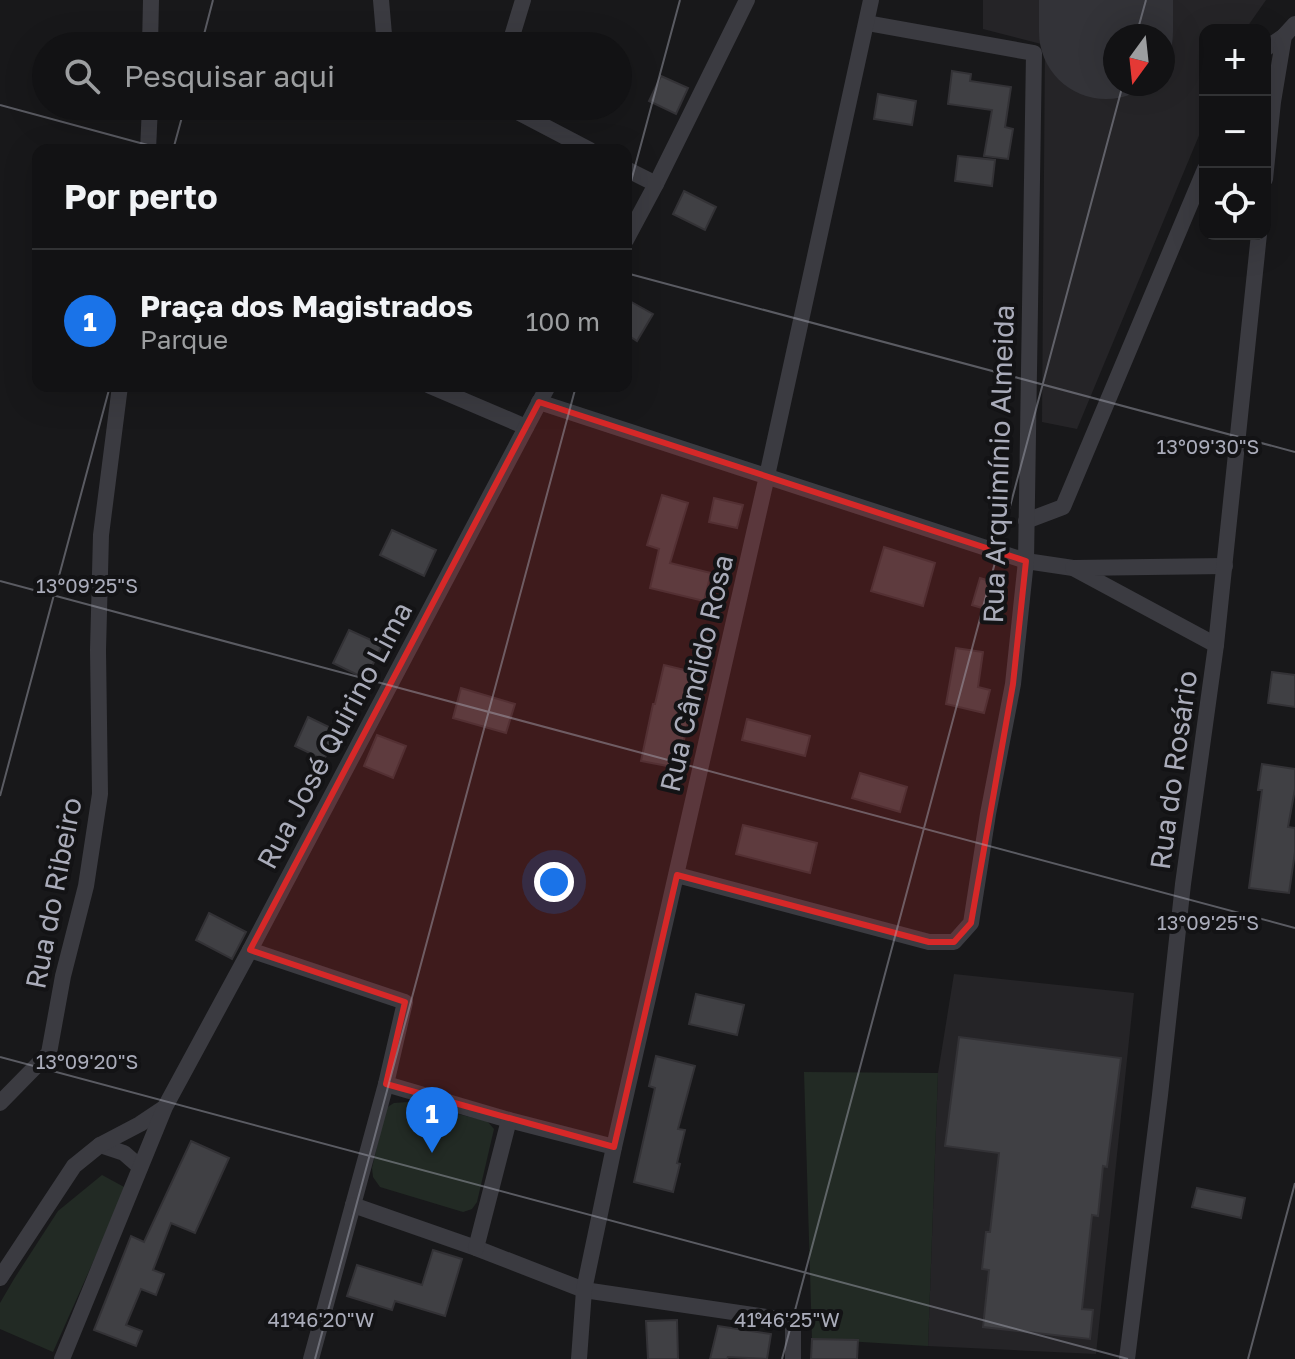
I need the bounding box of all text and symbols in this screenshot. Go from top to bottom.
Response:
north arrow [1103,24,1175,96]
map controls [1199,24,1271,240]
button: + [1199,24,1271,96]
search box [32,32,632,120]
icon: search [60,54,104,98]
text: Pesquisar aqui [124,58,335,94]
button: − [1199,96,1271,168]
button: locate [1199,168,1271,240]
text: Por perto [64,176,218,216]
text: Praça dos Magistrados [140,288,473,324]
street label: Rua Arquimínio Almeida [976,304,1020,624]
text: 1 [83,306,97,337]
text: 100 m [526,306,600,337]
text: Parque [140,324,228,355]
text: 13°09'30"S [1157,434,1259,458]
street label: Rua Cândido Rosa [653,551,739,795]
text: 13°09'25"S [36,573,138,597]
street label: Rua José Quirino Lima [250,596,418,874]
street label: Rua do Rosário [1143,668,1203,872]
street label: Rua do Ribeiro [18,795,88,991]
your location [534,862,574,902]
text: 13°09'25"S [1157,910,1259,934]
text: 13°09'20"S [36,1049,138,1073]
pin: 1 [406,1087,458,1153]
text: 41°46'20"W [268,1307,374,1331]
text: 41°46'25"W [734,1307,840,1331]

